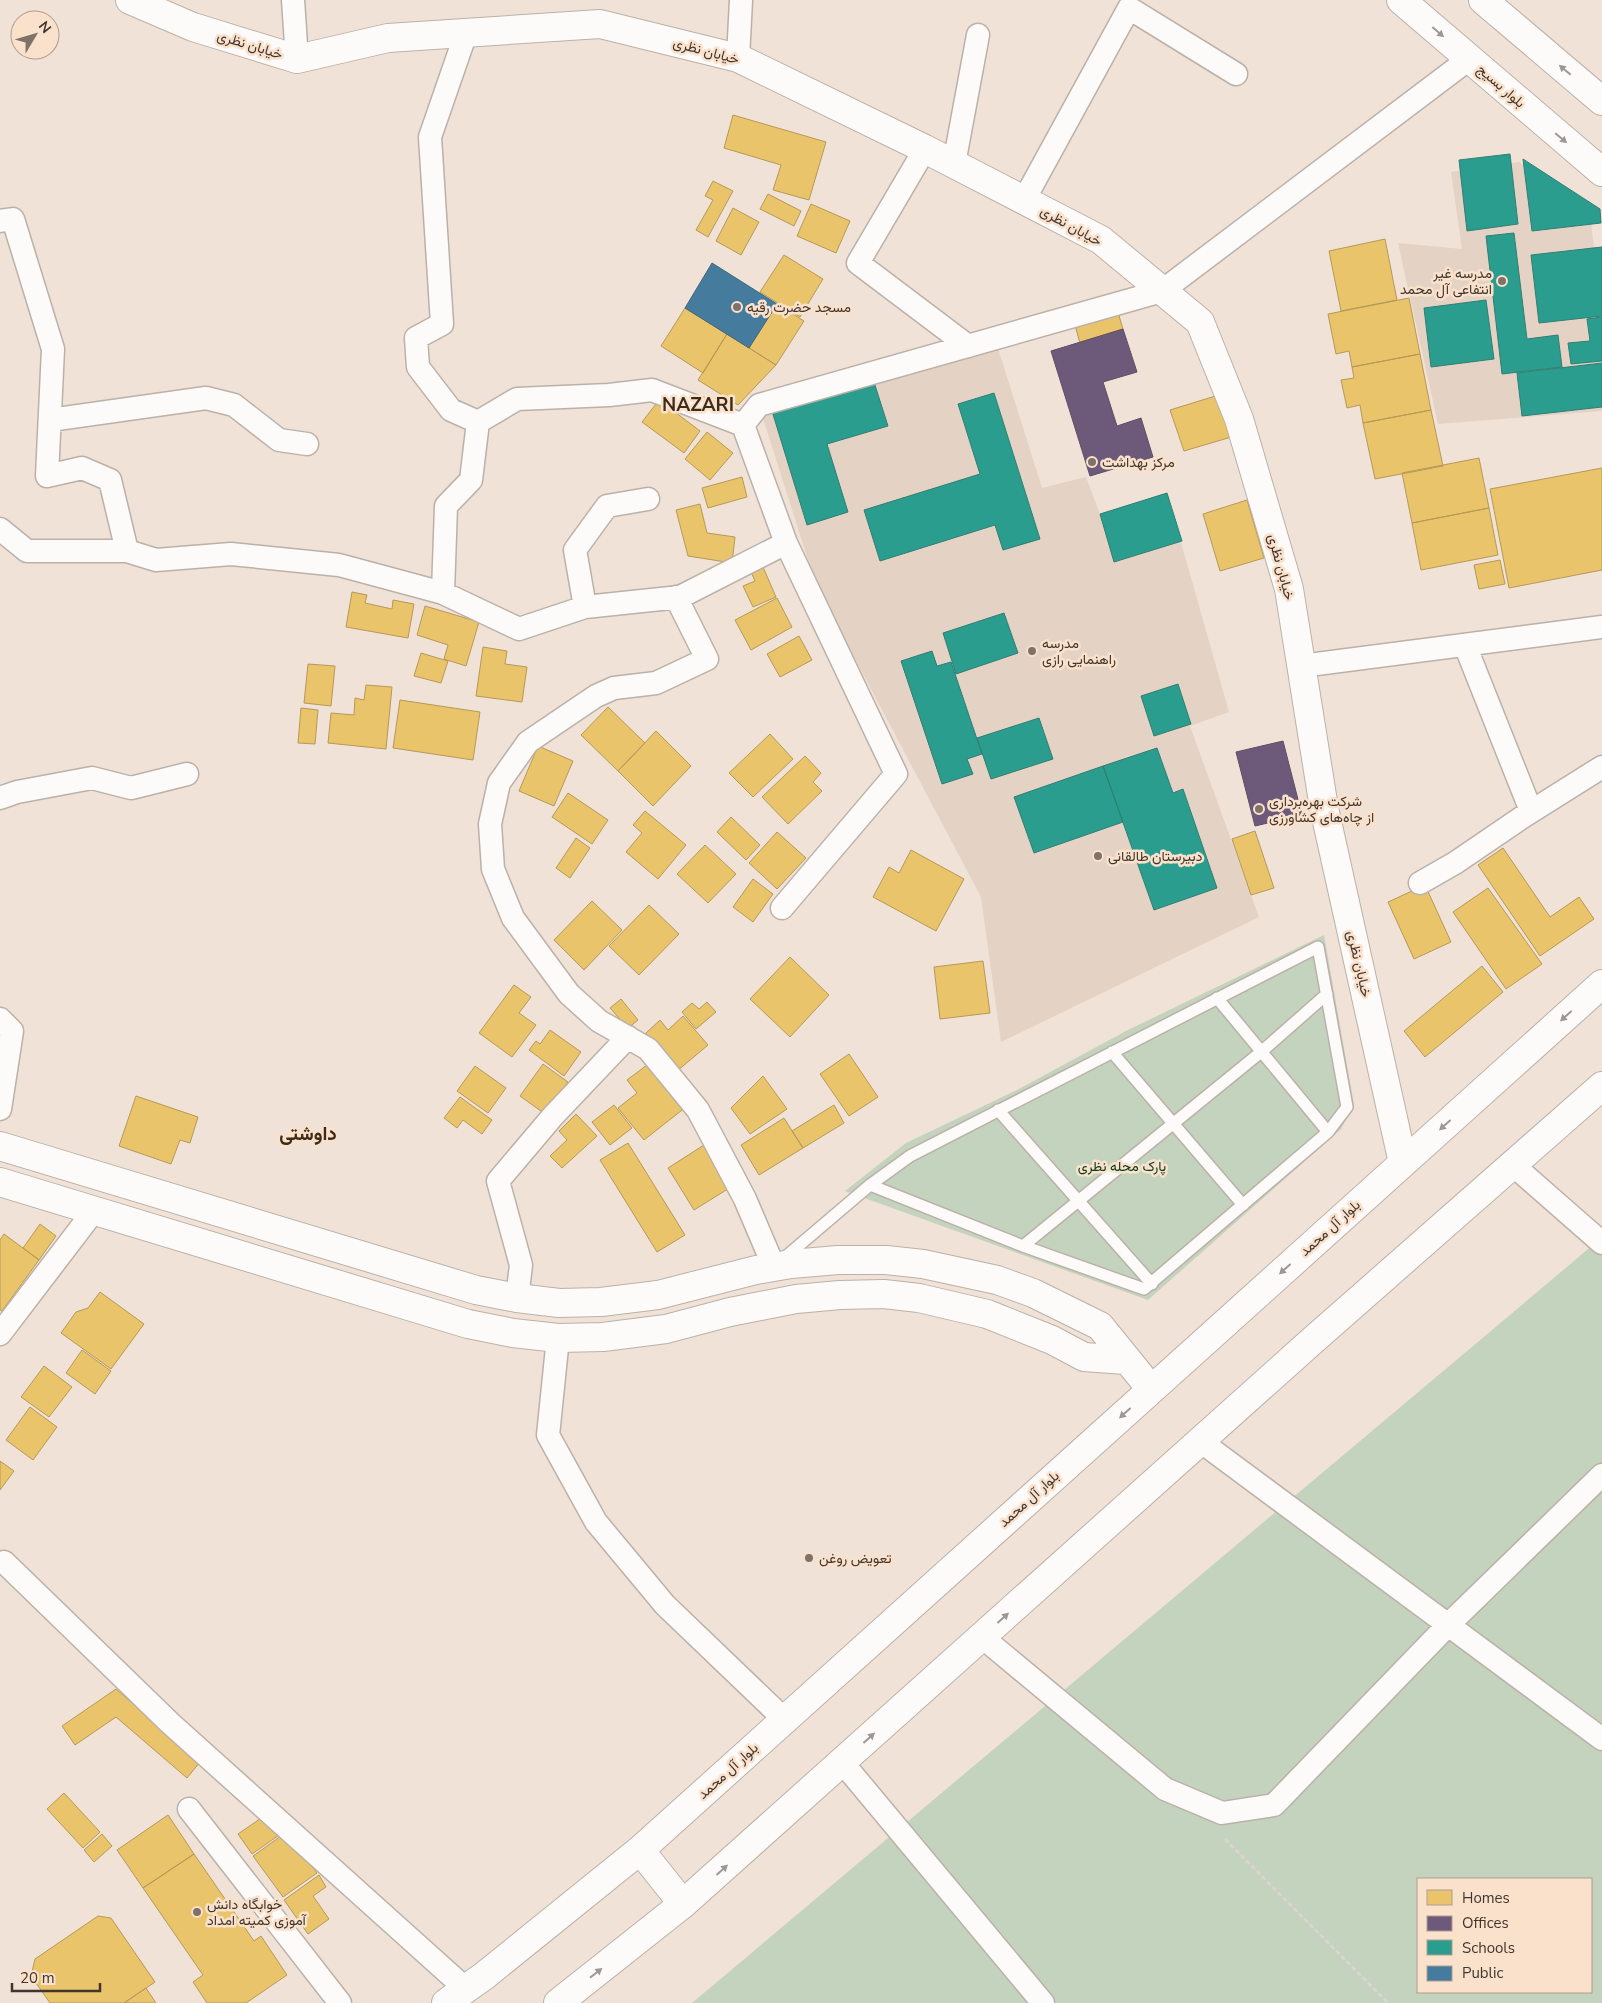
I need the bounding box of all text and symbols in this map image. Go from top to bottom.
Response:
north arrow [10,10,60,60]
text: N [34,17,56,37]
street label: خیابان نظری [215,26,285,64]
one-way arrow [1431,26,1443,38]
street label: خیابان نظری [671,33,741,69]
street label: بلوار بسیج [1472,60,1529,113]
one-way arrow [1558,64,1571,75]
one-way arrow [1554,132,1567,143]
street label: خیابان نظری [1037,201,1105,251]
place label: مدرسه غیر انتفاعی آل محمد [1400,264,1492,299]
marker: مدرسه غیر انتفاعی آل محمد [1496,275,1508,287]
place label: مسجد حضرت رقیه [747,298,851,317]
marker: مسجد حضرت رقیه [731,301,743,313]
district label: NAZARI [662,392,734,418]
place label: مرکز بهداشت [1102,453,1175,472]
marker: مرکز بهداشت [1086,456,1098,468]
street label: خیابان نظری [1263,532,1299,602]
place label: مدرسه راهنمایی رازی [1042,634,1116,669]
marker: مدرسه راهنمایی رازی [1026,645,1038,657]
place label: شرکت بهره‌برداری از چاه‌های کشاورزی [1269,792,1374,827]
marker: شرکت بهره‌برداری از چاه‌های کشاورزی [1253,803,1265,815]
place label: دبیرستان طالقانی [1108,847,1203,866]
marker: دبیرستان طالقانی [1092,850,1104,862]
street label: خیابان نظری [1342,929,1376,999]
one-way arrow [1559,1011,1572,1022]
one-way arrow [1439,1119,1451,1131]
district label: داوشتی [279,1121,337,1147]
park label: پارک محله نظری [1078,1157,1166,1176]
street label: بلوار آل محمد [1296,1196,1364,1260]
one-way arrow [1280,1263,1292,1275]
one-way arrow [1120,1407,1132,1419]
street label: بلوار آل محمد [995,1467,1063,1531]
place label: تعویض روغن [819,1549,891,1568]
marker: تعویض روغن [803,1552,815,1564]
one-way arrow [997,1612,1009,1624]
one-way arrow [862,1732,874,1744]
street label: بلوار آل محمد [694,1739,762,1803]
one-way arrow [715,1864,728,1875]
legend [1417,1878,1592,1993]
text: Homes [1462,1888,1510,1908]
place label: خوابگاه دانش آموزی کمیته امداد [207,1895,308,1930]
marker: خوابگاه دانش آموزی کمیته امداد [191,1906,203,1918]
text: Offices [1462,1913,1509,1933]
text: Schools [1462,1938,1515,1958]
scale bar [12,1960,100,1992]
text: Public [1462,1963,1503,1983]
one-way arrow [589,1967,602,1978]
text: 20 m [20,1968,55,1988]

